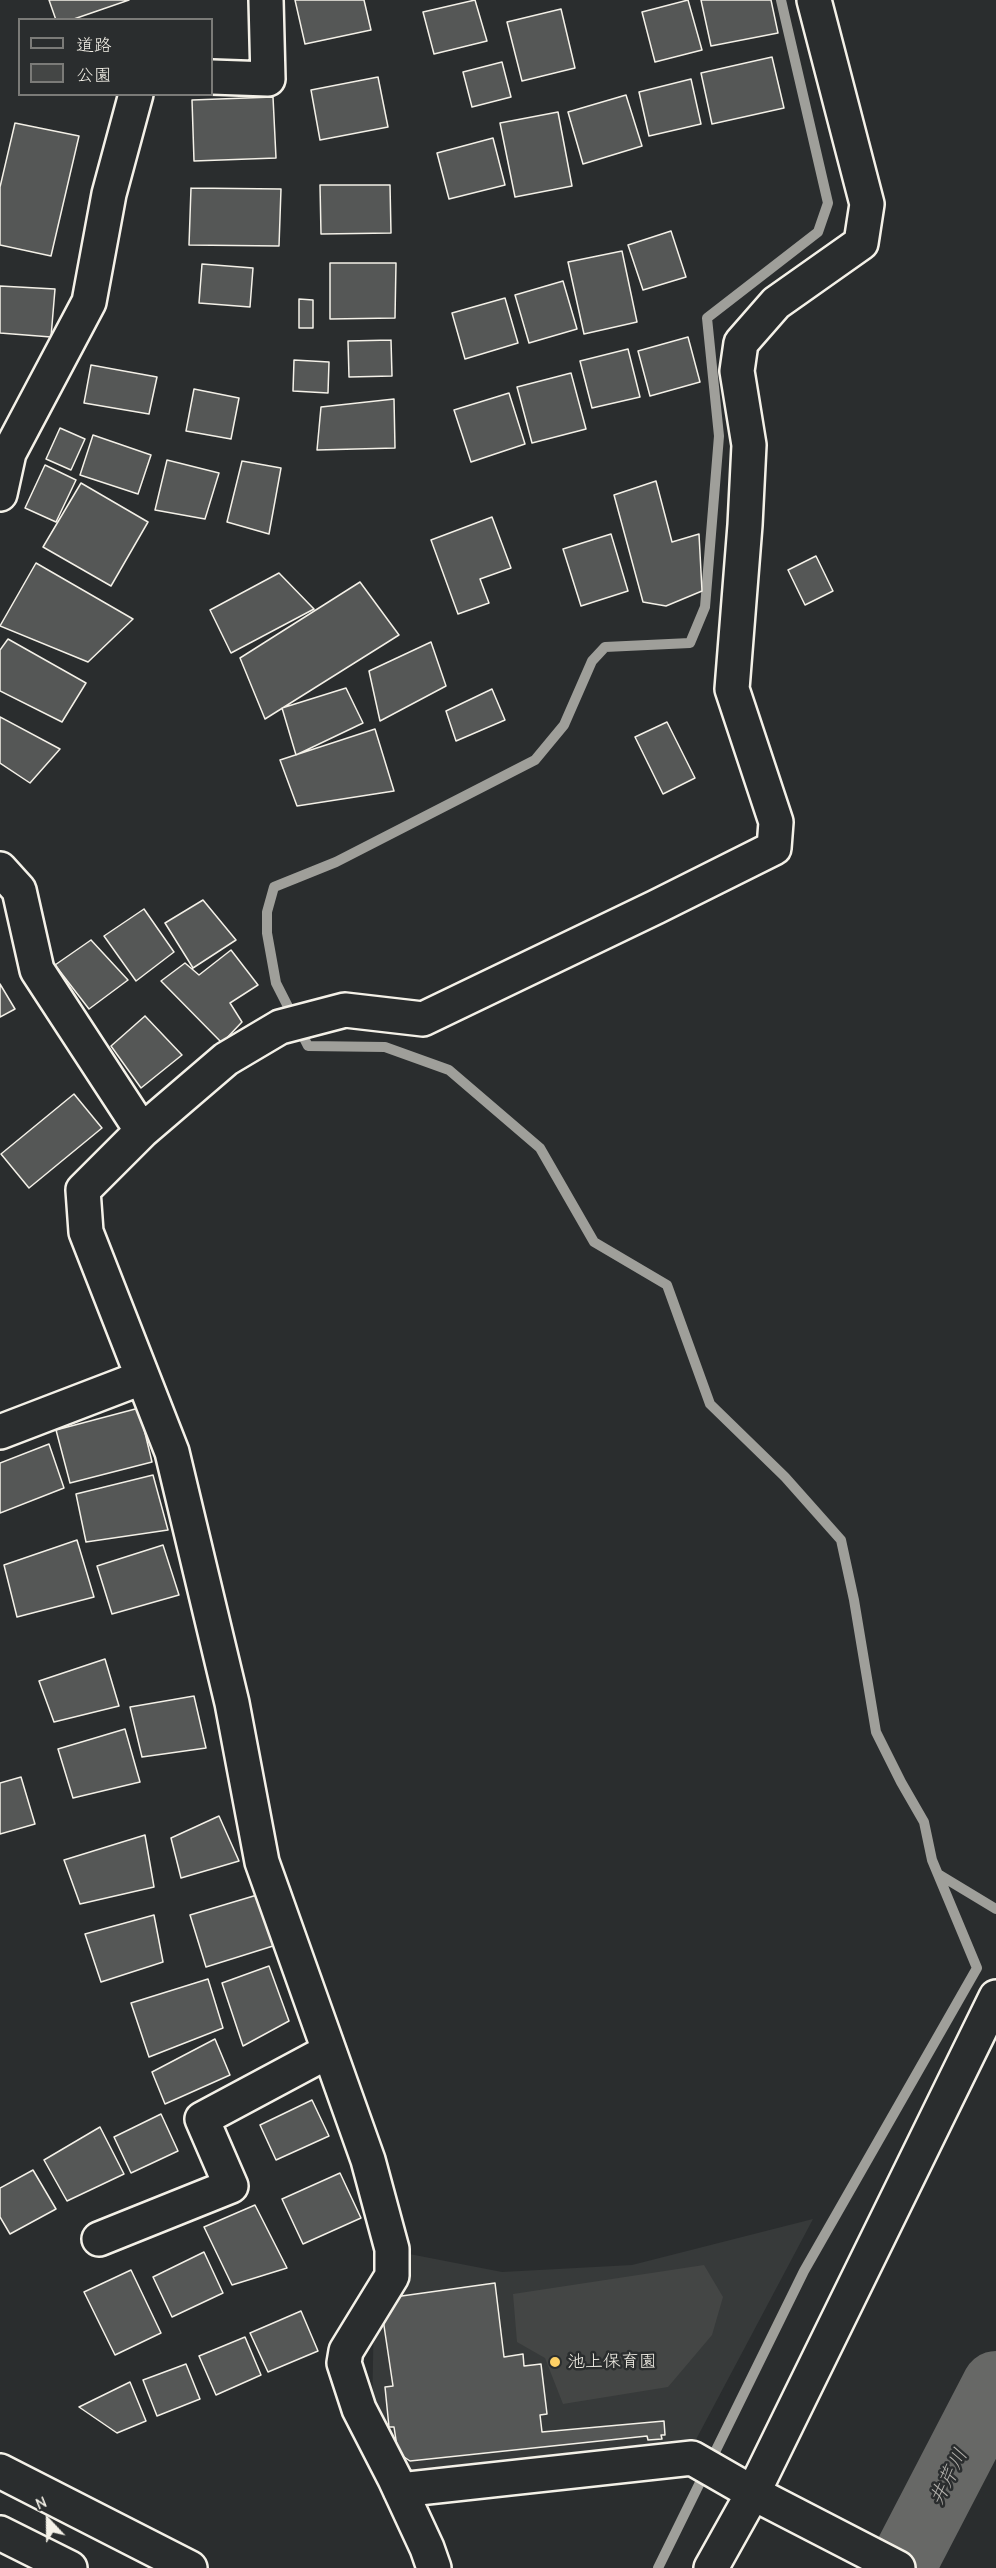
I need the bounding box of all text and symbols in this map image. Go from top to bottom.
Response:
legend [18,18,213,96]
text: 道路 [76,35,112,56]
text: 公園 [76,65,112,86]
place label: 池上保育園 [567,2351,657,2373]
marker: 池上保育園 [548,2355,562,2369]
water label: 井芹川 [925,2445,973,2509]
north arrow [18,2490,78,2550]
text: N [33,2493,49,2514]

